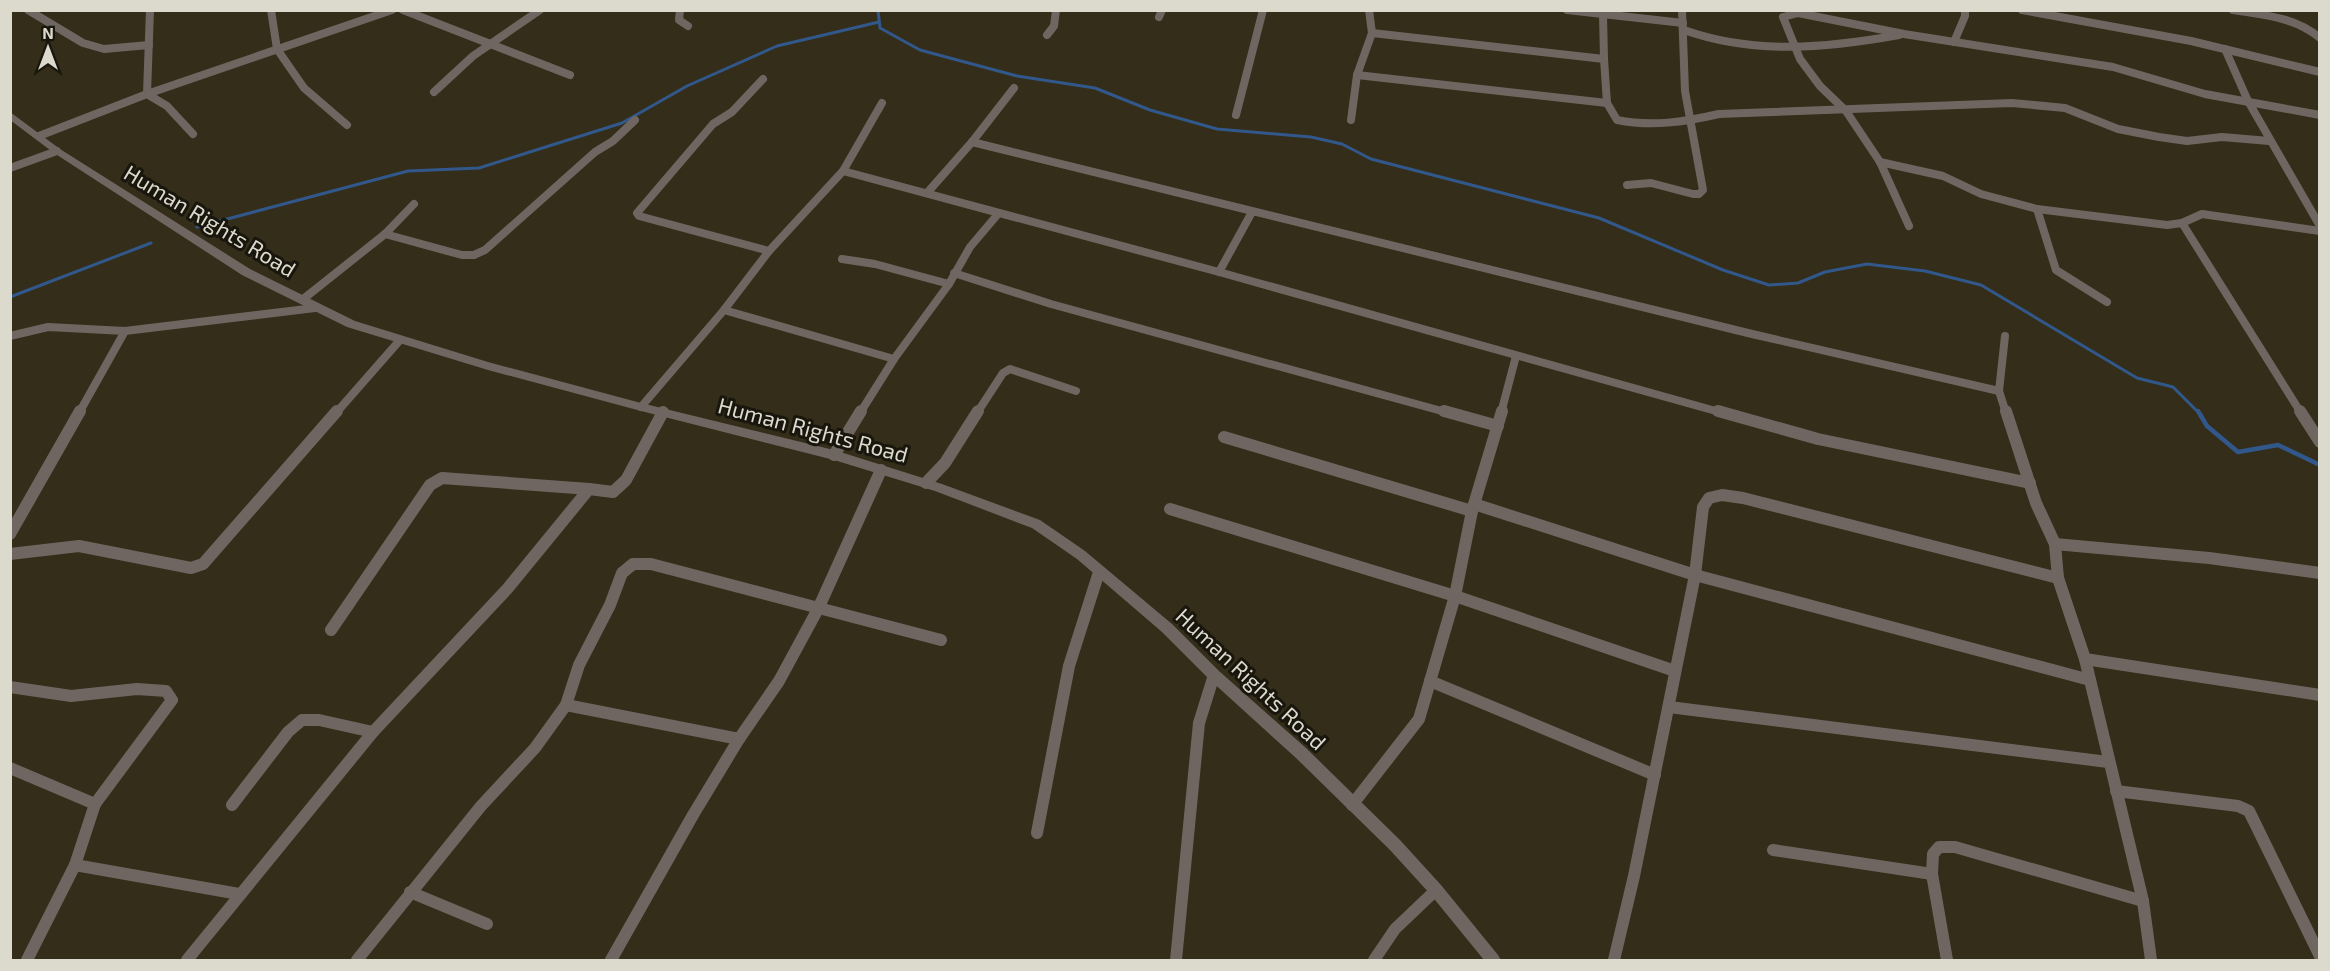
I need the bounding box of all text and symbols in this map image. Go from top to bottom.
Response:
north arrow [18,18,78,78]
text: N [42,23,54,42]
street label: Human Rights Road [120,159,301,282]
street label: Human Rights Road [715,391,911,467]
street label: Human Rights Road [1171,602,1332,754]

